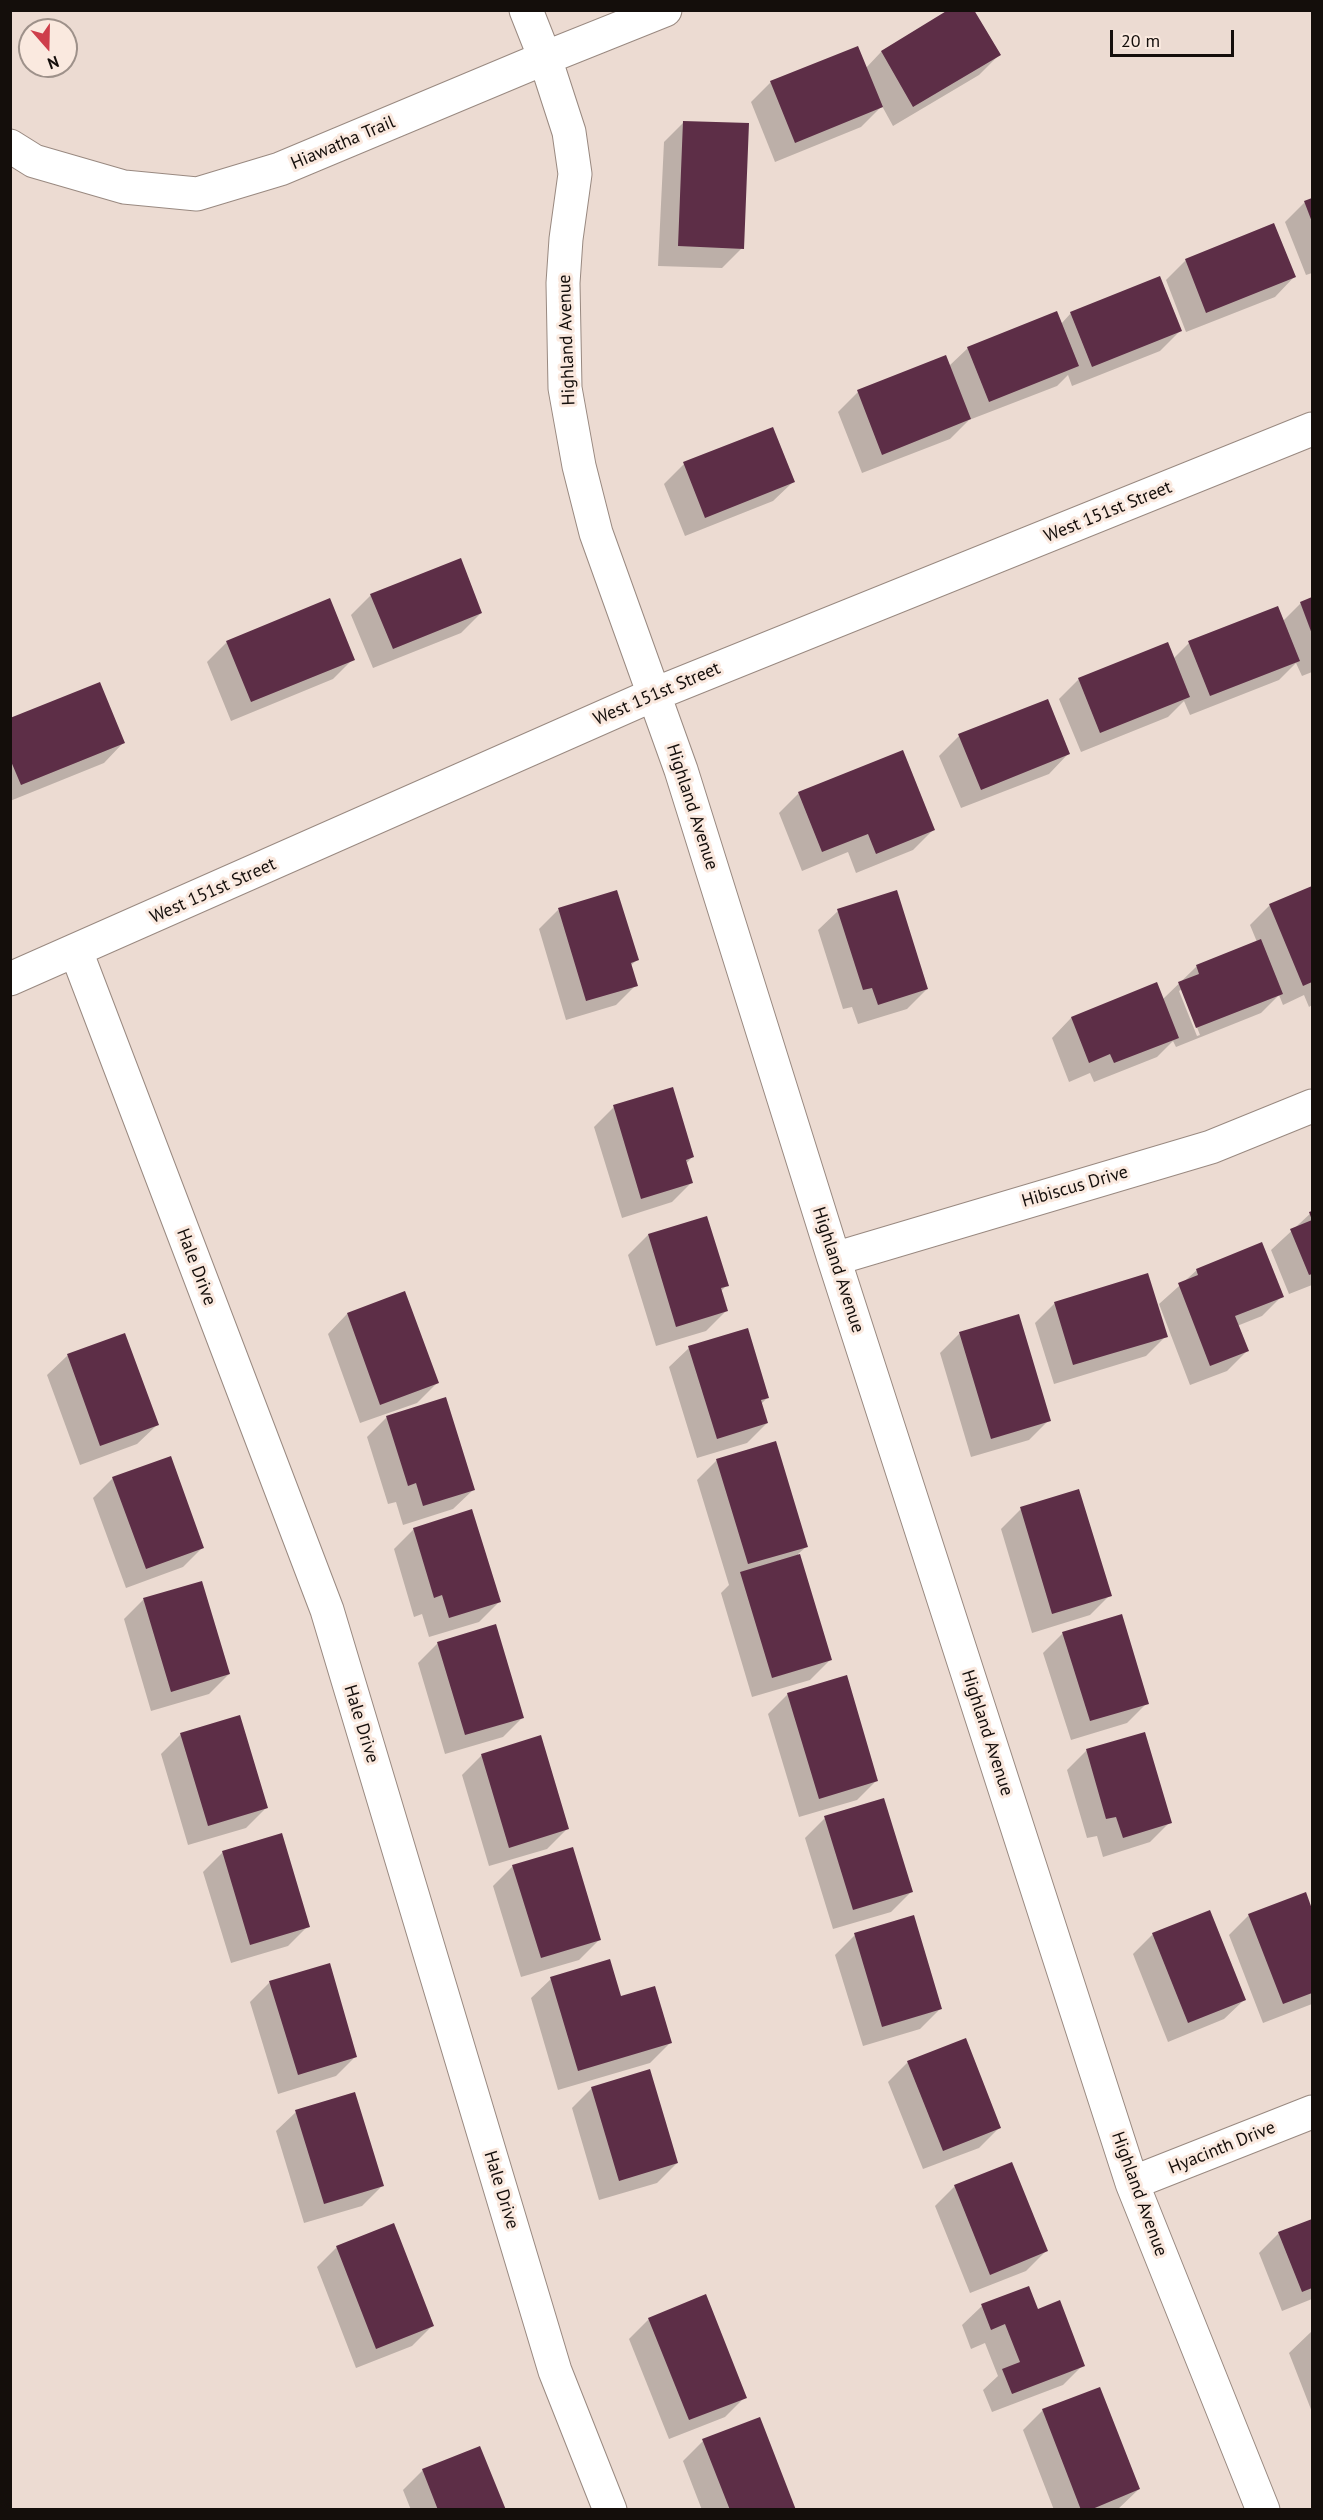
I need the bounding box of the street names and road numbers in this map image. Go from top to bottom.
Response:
street label: Hiawatha Trail [288,111,398,175]
street label: Highland Avenue [554,274,580,406]
street label: West 151st Street [1041,477,1175,547]
street label: West 151st Street [590,658,724,730]
street label: Highland Avenue [661,741,723,873]
street label: West 151st Street [147,854,279,928]
street label: Hibiscus Drive [1019,1162,1131,1212]
street label: Highland Avenue [807,1204,869,1336]
street label: Hale Drive [171,1226,221,1308]
street label: Highland Avenue [956,1667,1018,1799]
street label: Hale Drive [339,1682,383,1766]
street label: Hyacinth Drive [1165,2117,1279,2179]
street label: Highland Avenue [1106,2129,1172,2259]
street label: Hale Drive [479,2148,523,2232]

